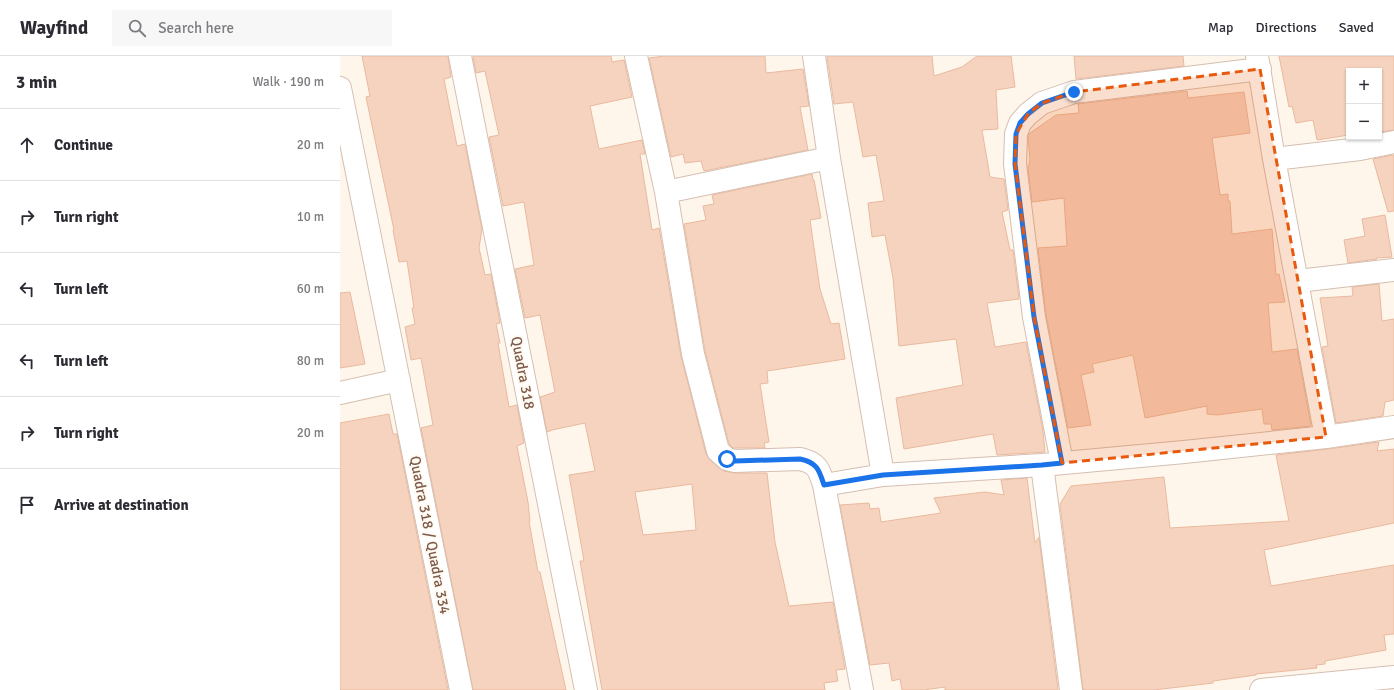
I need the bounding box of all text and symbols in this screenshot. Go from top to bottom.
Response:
search box [112,10,392,46]
text: Wayfind [20,16,88,40]
icon: search [126,17,148,39]
text: Search here [158,19,234,37]
text: Map [1208,19,1234,36]
text: Directions [1256,19,1317,36]
text: Saved [1339,19,1374,36]
map controls [1346,68,1382,140]
button: + [1346,68,1382,104]
text: 3 min [16,72,57,93]
text: Walk · 190 m [253,74,324,90]
route end [1065,83,1083,101]
button: − [1346,104,1382,140]
icon: ahead [16,134,38,156]
text: Continue [54,136,113,154]
text: 20 m [297,137,324,153]
icon: right [16,206,38,228]
text: Turn right [54,208,119,226]
text: 10 m [297,209,324,225]
icon: left [16,278,38,300]
text: Turn left [54,280,108,298]
text: 60 m [297,281,324,297]
street label: Quadra 318 [507,335,539,411]
icon: left [16,350,38,372]
text: Turn left [54,352,108,370]
text: 80 m [297,353,324,369]
icon: right [16,422,38,444]
text: Turn right [54,424,119,442]
text: 20 m [297,425,324,441]
route start [718,450,736,468]
street label: Quadra 318 / Quadra 334 [406,454,454,616]
icon: arrive [16,494,38,516]
text: Arrive at destination [54,496,189,514]

